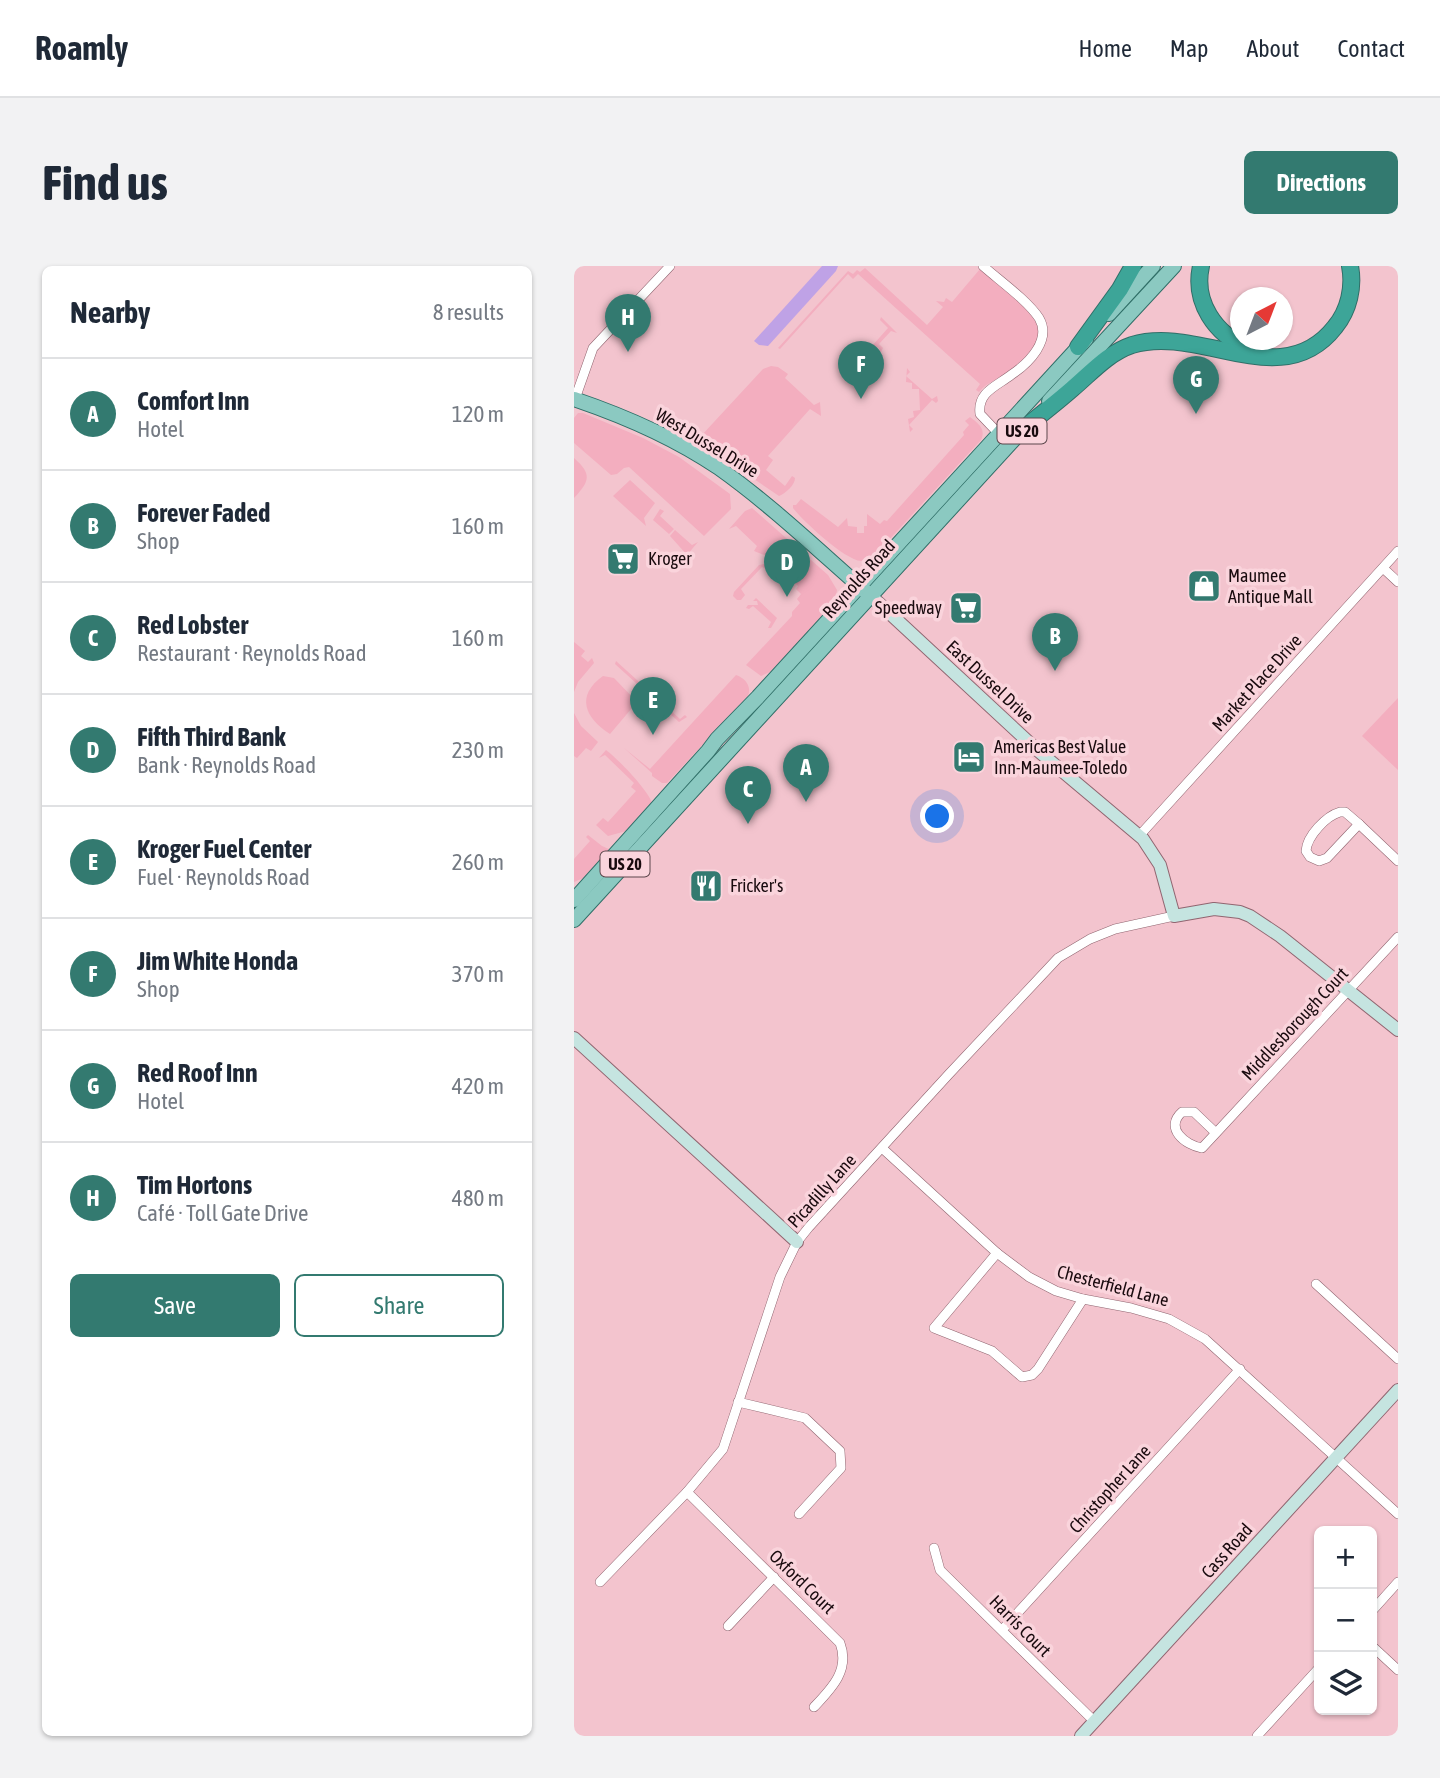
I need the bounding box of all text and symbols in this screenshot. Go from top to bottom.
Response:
text: Roamly [35,29,128,67]
text: Home [1078,35,1132,62]
text: Map [1170,35,1208,62]
text: About [1246,35,1299,62]
text: Contact [1337,35,1405,62]
button: Directions [1244,151,1398,214]
text: Find us [42,154,168,210]
north arrow [1230,287,1293,350]
pin: H [605,294,651,352]
text: Nearby [70,295,150,329]
text: 8 results [433,299,504,325]
pin: F [838,341,884,399]
pin: G [1173,356,1219,414]
text: Comfort Inn [137,386,249,416]
text: A [87,401,99,427]
text: 120 m [452,401,504,427]
street label: West Dussel Drive [652,404,763,482]
text: Hotel [137,416,184,442]
road number: US 20 [998,419,1046,444]
text: Forever Faded [137,498,270,528]
text: B [88,513,98,539]
text: 160 m [452,513,504,539]
text: Shop [137,528,180,554]
street label: Reynolds Road [818,535,899,622]
pin: D [764,539,810,597]
supermarket icon: Kroger [604,540,642,578]
place label: Kroger [648,548,692,569]
place label: Maumee Antique Mall [1228,565,1313,607]
shop icon: Maumee Antique Mall [1185,567,1223,605]
supermarket icon: Speedway [947,589,985,627]
place label: Speedway [875,597,942,618]
text: Red Lobster [137,610,248,640]
pin: B [1032,613,1078,671]
text: C [88,625,98,651]
text: 160 m [452,625,504,651]
street label: Market Place Drive [1208,630,1306,736]
street label: East Dussel Drive [942,636,1038,727]
text: Restaurant · Reynolds Road [137,640,367,666]
pin: E [630,677,676,735]
text: Fifth Third Bank [137,722,286,752]
place label: Americas Best Value Inn-Maumee-Toledo [994,736,1127,778]
text: D [87,737,99,763]
text: 230 m [452,737,504,763]
hotel icon: Americas Best Value Inn-Maumee-Toledo [950,738,988,776]
pin: A [783,744,829,802]
text: Bank · Reynolds Road [137,752,316,778]
pin: C [725,766,771,824]
your location [920,799,954,833]
text: Kroger Fuel Center [137,834,311,864]
text: E [88,849,98,875]
text: 260 m [452,849,504,875]
road number: US 20 [600,852,650,876]
text: Fuel · Reynolds Road [137,864,310,890]
restaurant icon: Fricker's [687,867,725,905]
place label: Fricker's [730,875,783,896]
text: Jim White Honda [137,946,298,976]
text: F [88,961,98,987]
text: 370 m [452,961,504,987]
street label: Middlesborough Court [1237,963,1352,1084]
text: Shop [137,976,180,1002]
text: Red Roof Inn [137,1058,258,1088]
text: G [87,1073,99,1099]
text: 420 m [452,1073,504,1099]
text: Hotel [137,1088,184,1114]
street label: Picadilly Lane [783,1150,860,1232]
text: Tim Hortons [137,1170,252,1200]
text: H [86,1185,100,1211]
text: 480 m [452,1185,504,1211]
text: Café · Toll Gate Drive [137,1200,308,1226]
street label: Chesterfield Lane [1055,1261,1171,1311]
button: Save [70,1274,280,1337]
button: Share [294,1274,504,1337]
street label: Christopher Lane [1065,1440,1155,1537]
street label: Cass Road [1197,1519,1257,1582]
map controls [1314,1526,1377,1715]
button: + [1314,1526,1377,1589]
street label: Oxford Court [765,1545,840,1618]
button: − [1314,1589,1377,1652]
street label: Harris Court [985,1591,1055,1661]
button: layers [1314,1652,1377,1715]

